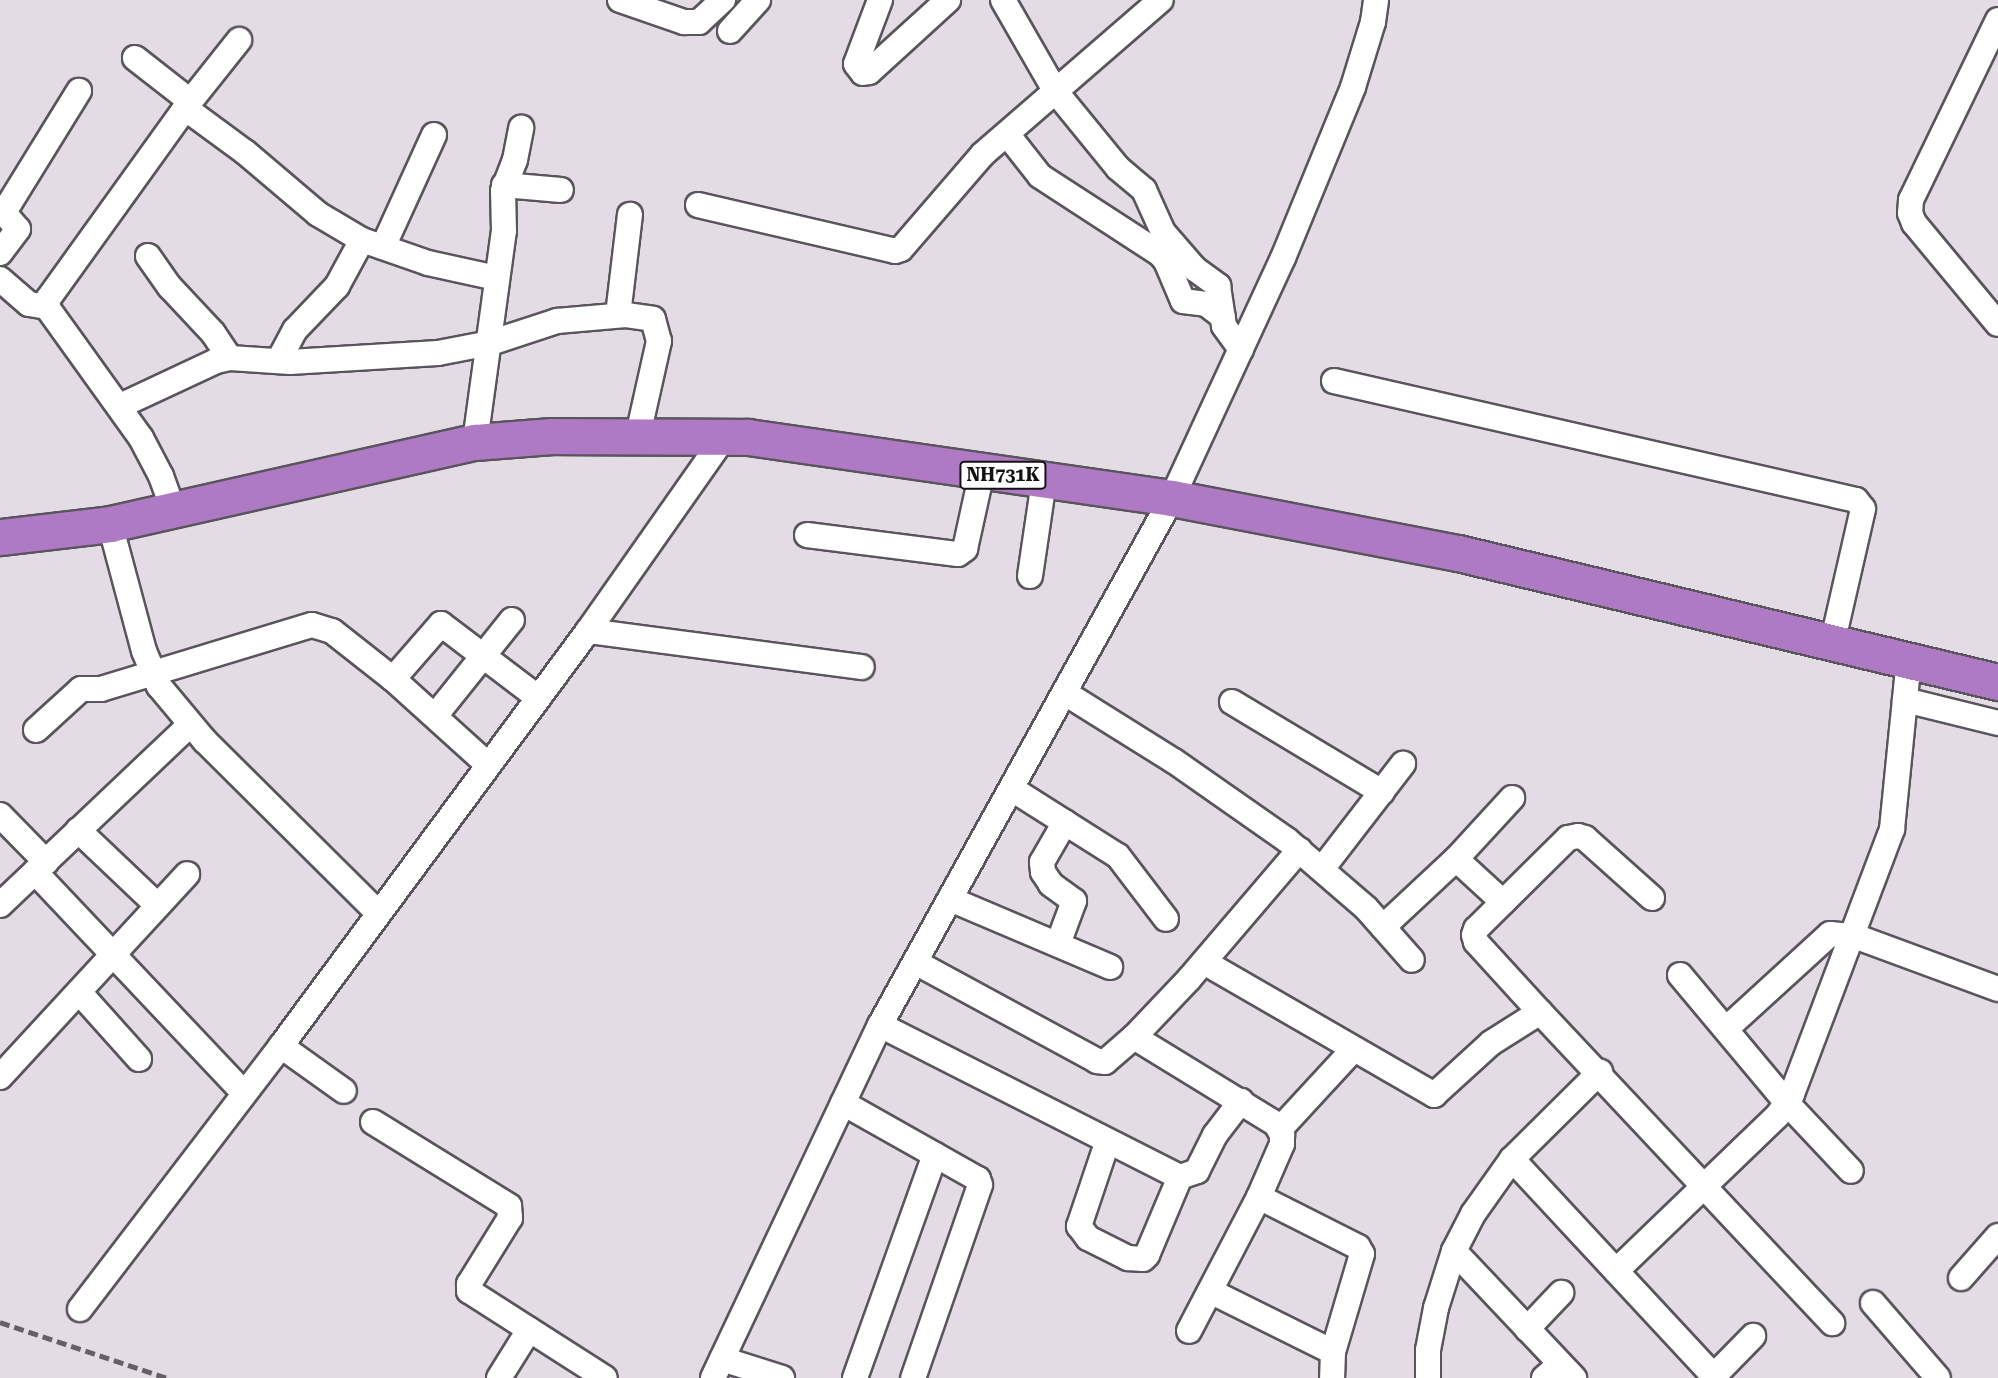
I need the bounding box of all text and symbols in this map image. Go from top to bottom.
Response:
road number: NH731K [959,461,1047,490]

